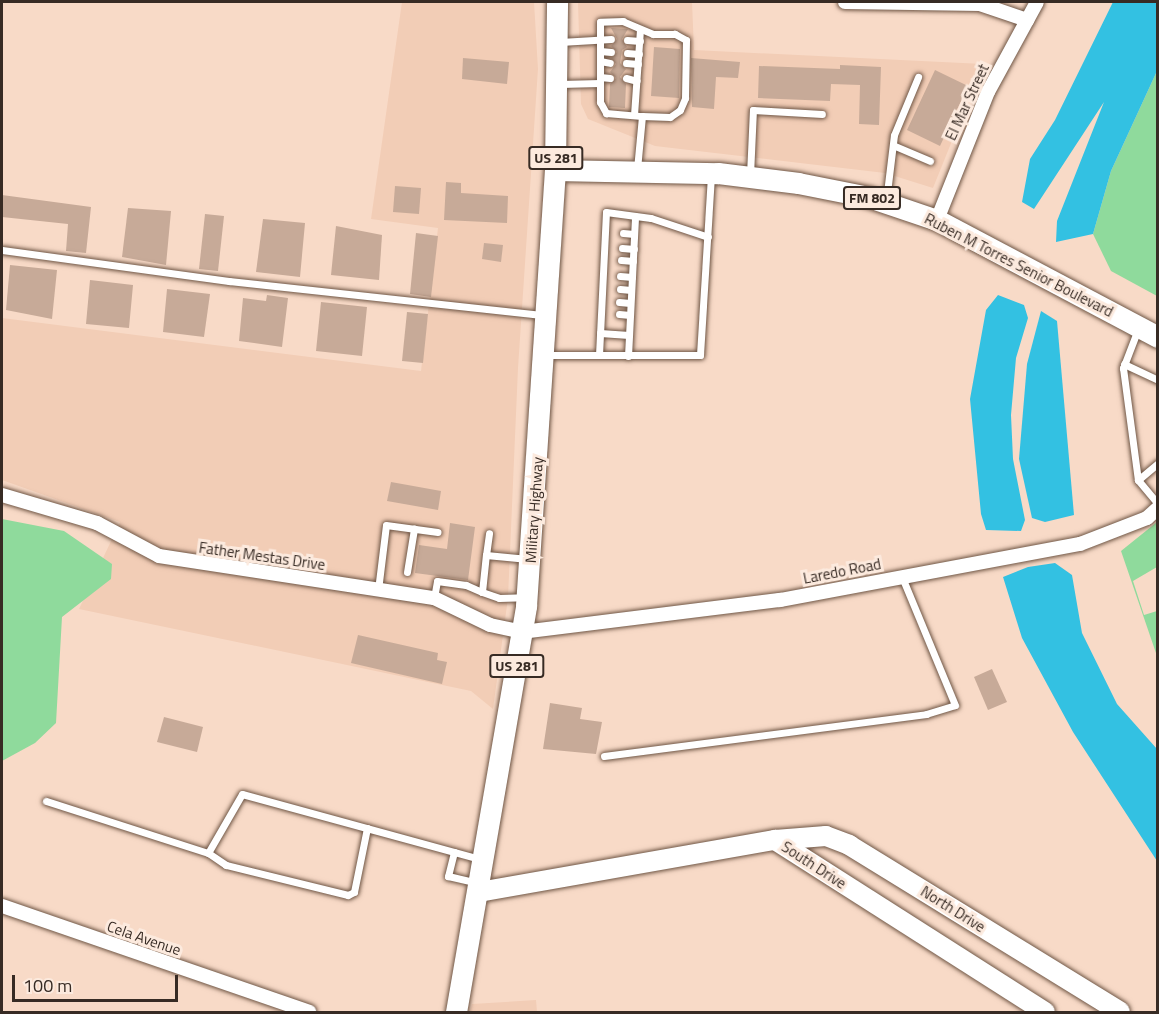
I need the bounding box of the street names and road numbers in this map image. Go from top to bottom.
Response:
street label: El Mar Street [941,61,993,143]
road number: US 281 [528,147,584,169]
road number: FM 802 [842,187,902,209]
street label: Ruben M Torres Senior Boulevard [922,209,1116,321]
street label: Military Highway [521,456,547,564]
street label: Father Mestas Drive [198,538,326,574]
street label: Laredo Road [802,555,882,587]
road number: US 281 [488,655,546,677]
street label: South Drive [778,837,850,893]
street label: North Drive [917,882,989,936]
street label: Cela Avenue [105,917,183,959]

